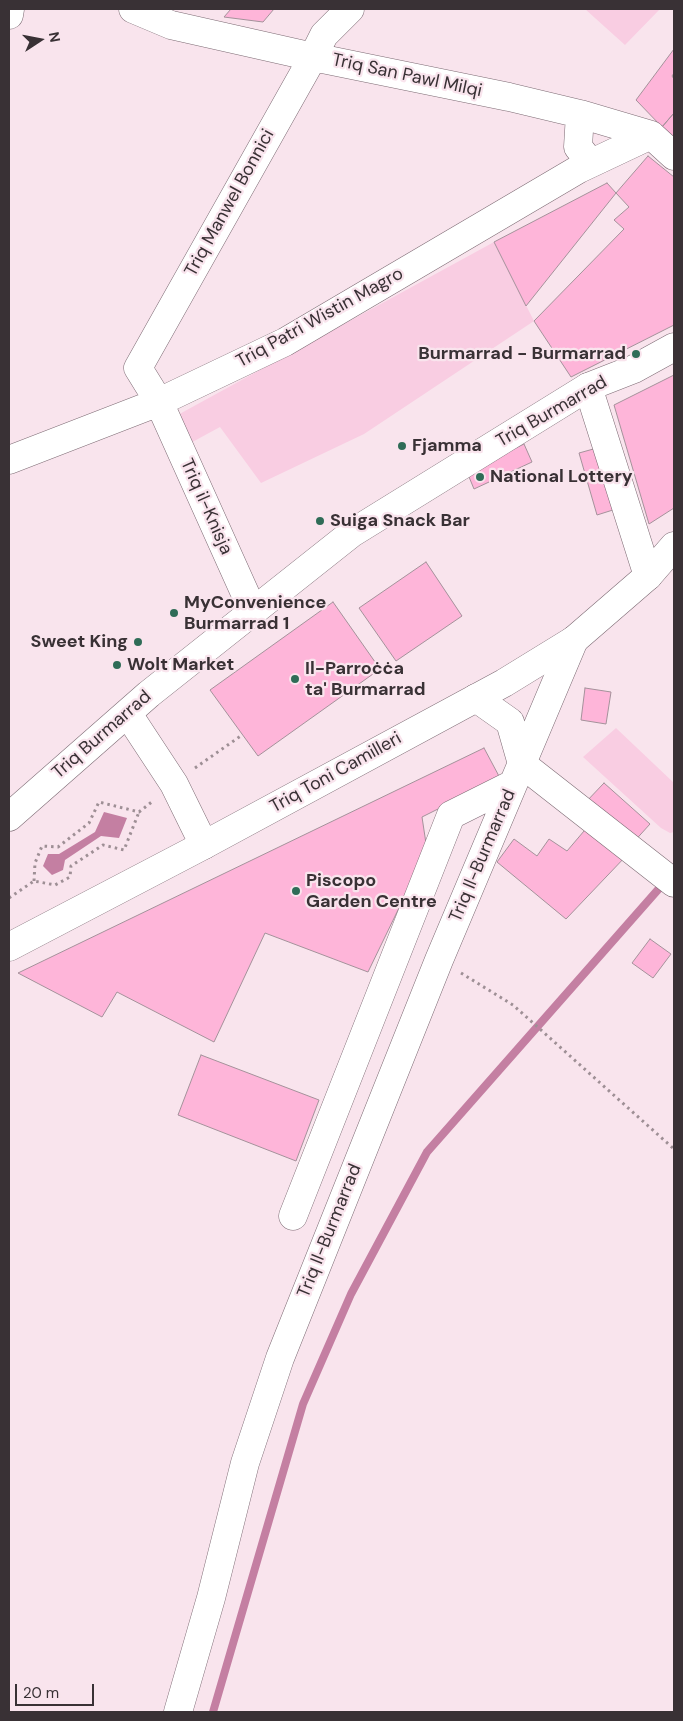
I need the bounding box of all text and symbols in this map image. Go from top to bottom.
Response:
north arrow [15,15,65,65]
text: N [45,30,65,44]
street label: Triq San Pawl Milqi [330,50,484,102]
street label: Triq Manwel Bonnici [181,126,279,280]
street label: Triq Patri Wistin Magro [233,263,407,373]
place label: Burmarrad - Burmarrad [418,343,626,365]
marker: Burmarrad - Burmarrad [630,348,642,360]
street label: Triq Burmarrad [493,372,611,452]
place label: Fjamma [412,435,482,457]
marker: Fjamma [396,440,408,452]
street label: Triq il-Knisja [175,456,237,558]
place label: National Lottery [490,466,633,488]
marker: National Lottery [474,471,486,483]
place label: Suiga Snack Bar [330,510,470,532]
marker: Suiga Snack Bar [314,515,326,527]
place label: MyConvenience Burmarrad 1 [184,592,326,634]
marker: MyConvenience Burmarrad 1 [168,607,180,619]
place label: Sweet King [31,631,128,653]
marker: Sweet King [132,636,144,648]
place label: Wolt Market [127,654,234,676]
place label: Il-Parroċċa ta' Burmarrad [305,658,426,701]
marker: Wolt Market [111,659,123,671]
marker: Il-Parroċċa ta' Burmarrad [289,673,301,685]
street label: Triq Burmarrad [48,686,156,784]
street label: Triq Toni Camilleri [266,728,406,818]
street label: Triq Il-Burmarrad [445,786,521,926]
place label: Piscopo Garden Centre [306,870,437,912]
marker: Piscopo Garden Centre [290,885,302,897]
street label: Triq Il-Burmarrad [293,1161,367,1301]
scale bar [18,1674,96,1706]
text: 20 m [23,1683,59,1703]

